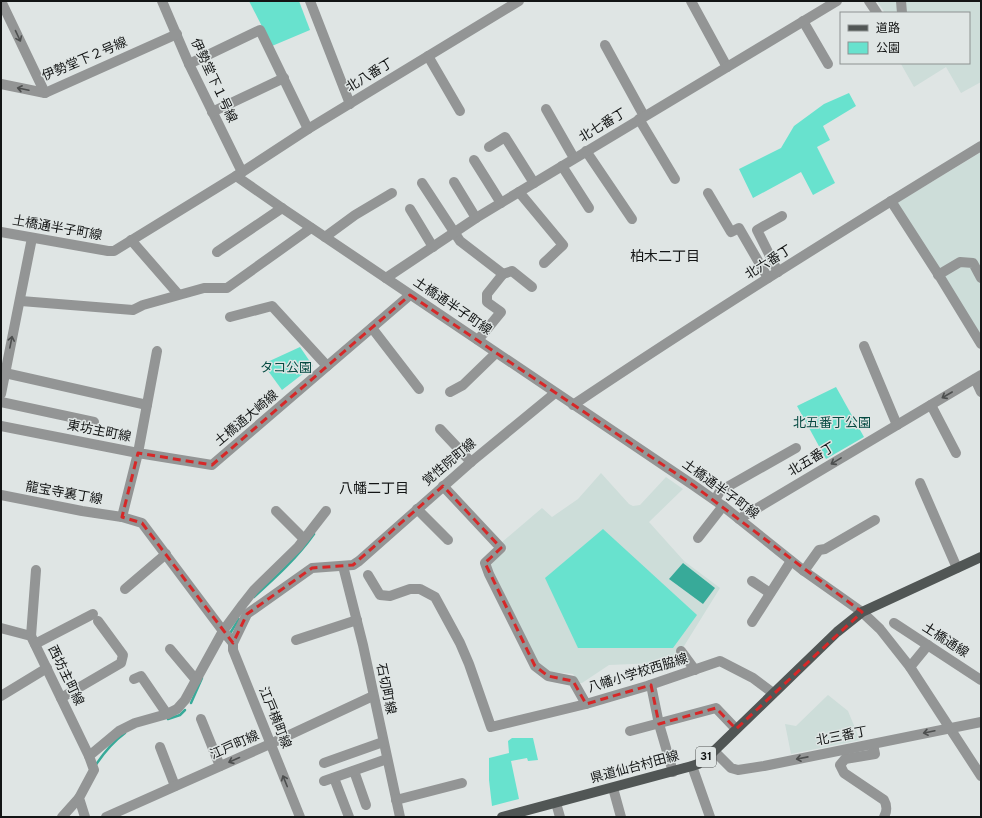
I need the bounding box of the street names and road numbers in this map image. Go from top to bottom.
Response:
street label: 伊勢堂下２号線 [40,34,130,85]
street label: 伊勢堂下１号線 [187,36,240,126]
street label: 北八番丁 [343,55,396,96]
street label: 北七番丁 [576,105,629,146]
street label: 土橋通半子町線 [11,212,103,245]
street label: 北六番丁 [742,242,795,284]
street label: 土橋通半子町線 [410,274,495,339]
street label: 土橋通大崎線 [211,387,282,450]
street label: 東坊主町線 [66,417,133,446]
street label: 覚性院町線 [419,435,480,490]
street label: 北五番丁 [785,439,838,480]
street label: 土橋通半子町線 [678,456,762,523]
street label: 龍宝寺裏丁線 [24,478,104,509]
street label: 土橋通線 [919,619,972,662]
street label: 西坊主町線 [44,643,87,709]
street label: 八幡小学校西脇線 [586,650,690,697]
street label: 石切町線 [372,662,399,716]
street label: 江戸横町線 [254,684,295,751]
street label: 北三番丁 [815,723,869,750]
street label: 江戸町線 [208,727,262,764]
road number: 31 [696,747,716,767]
street label: 県道仙台村田線 [589,748,681,788]

